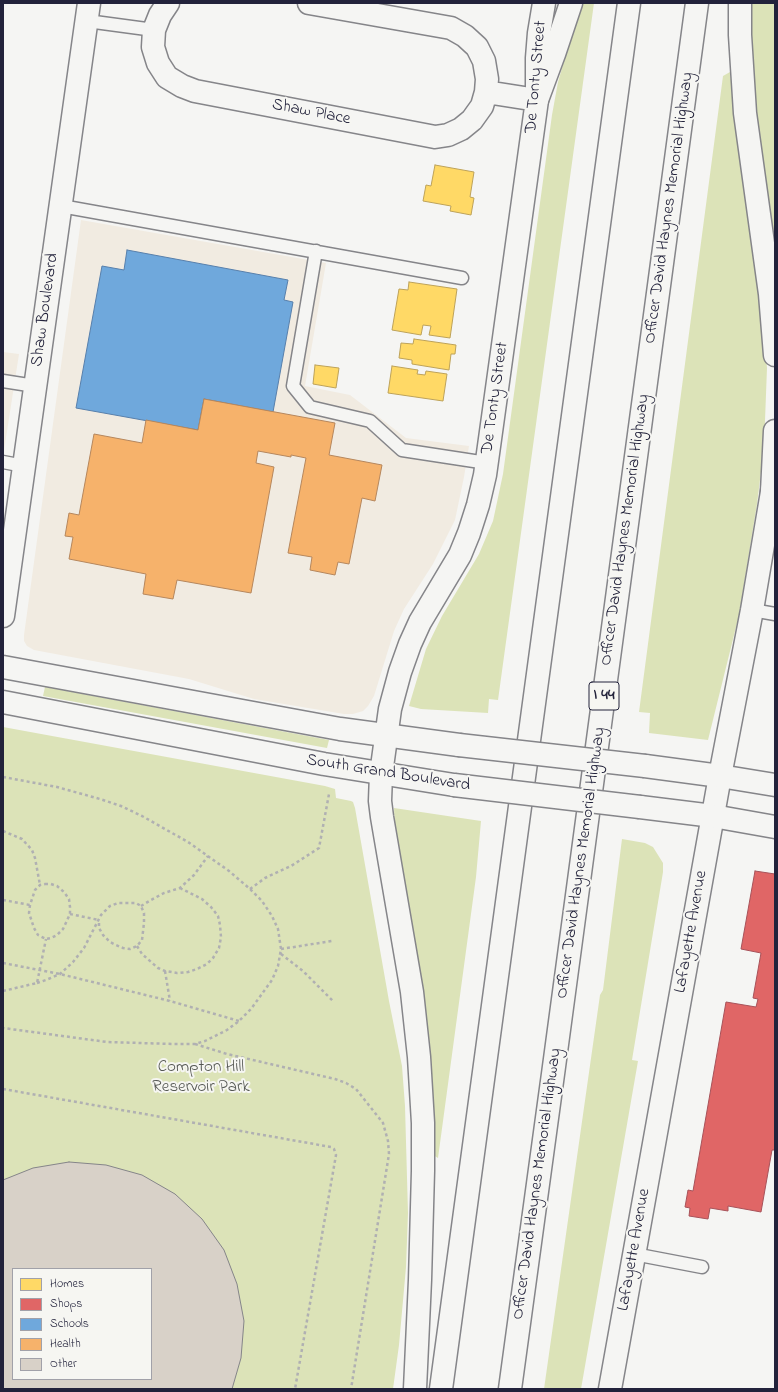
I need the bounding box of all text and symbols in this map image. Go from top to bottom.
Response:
street label: De Tonty Street [522,20,552,134]
street label: Officer David Haynes Memorial Highway [641,71,699,345]
street label: Shaw Place [270,95,352,131]
street label: Shaw Boulevard [28,252,64,368]
street label: De Tonty Street [478,341,514,455]
street label: Officer David Haynes Memorial Highway [597,393,655,667]
road number: I 44 [589,682,619,710]
street label: Officer David Haynes Memorial Highway [553,726,611,1000]
street label: South Grand Boulevard [305,751,471,797]
street label: Lafayette Avenue [671,869,713,995]
street label: Officer David Haynes Memorial Highway [509,1047,567,1321]
park label: Compton Hill Reservoir Park [152,1058,250,1098]
street label: Lafayette Avenue [614,1187,656,1313]
legend [12,1268,152,1380]
text: Homes [50,1275,84,1293]
text: Shops [50,1295,82,1313]
text: Schools [50,1315,89,1333]
text: Health [50,1335,81,1353]
text: Other [50,1355,77,1373]

